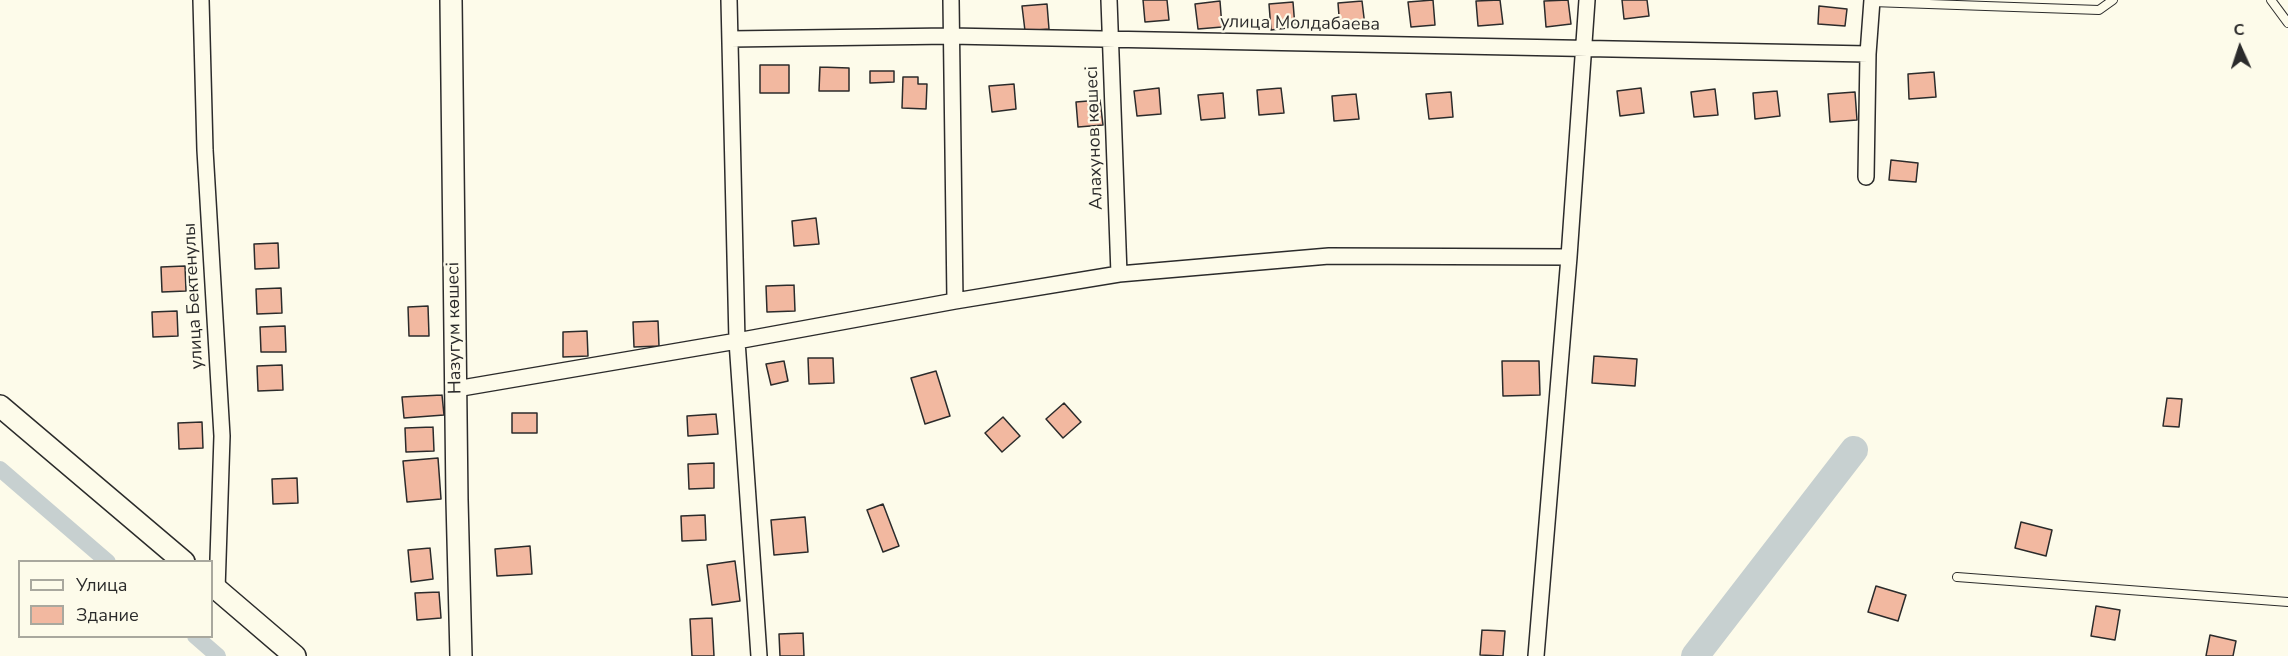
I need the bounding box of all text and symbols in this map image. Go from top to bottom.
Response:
street label: улица Молдабаева [1220,12,1380,36]
north arrow [2210,18,2270,78]
text: С [2233,19,2245,41]
street label: Алахунов көшесі [1082,66,1108,210]
street label: улица Бектенулы [179,222,209,370]
street label: Назугум көшесі [443,262,467,394]
legend [18,560,213,638]
text: Улица [76,573,127,597]
text: Здание [76,603,139,627]

